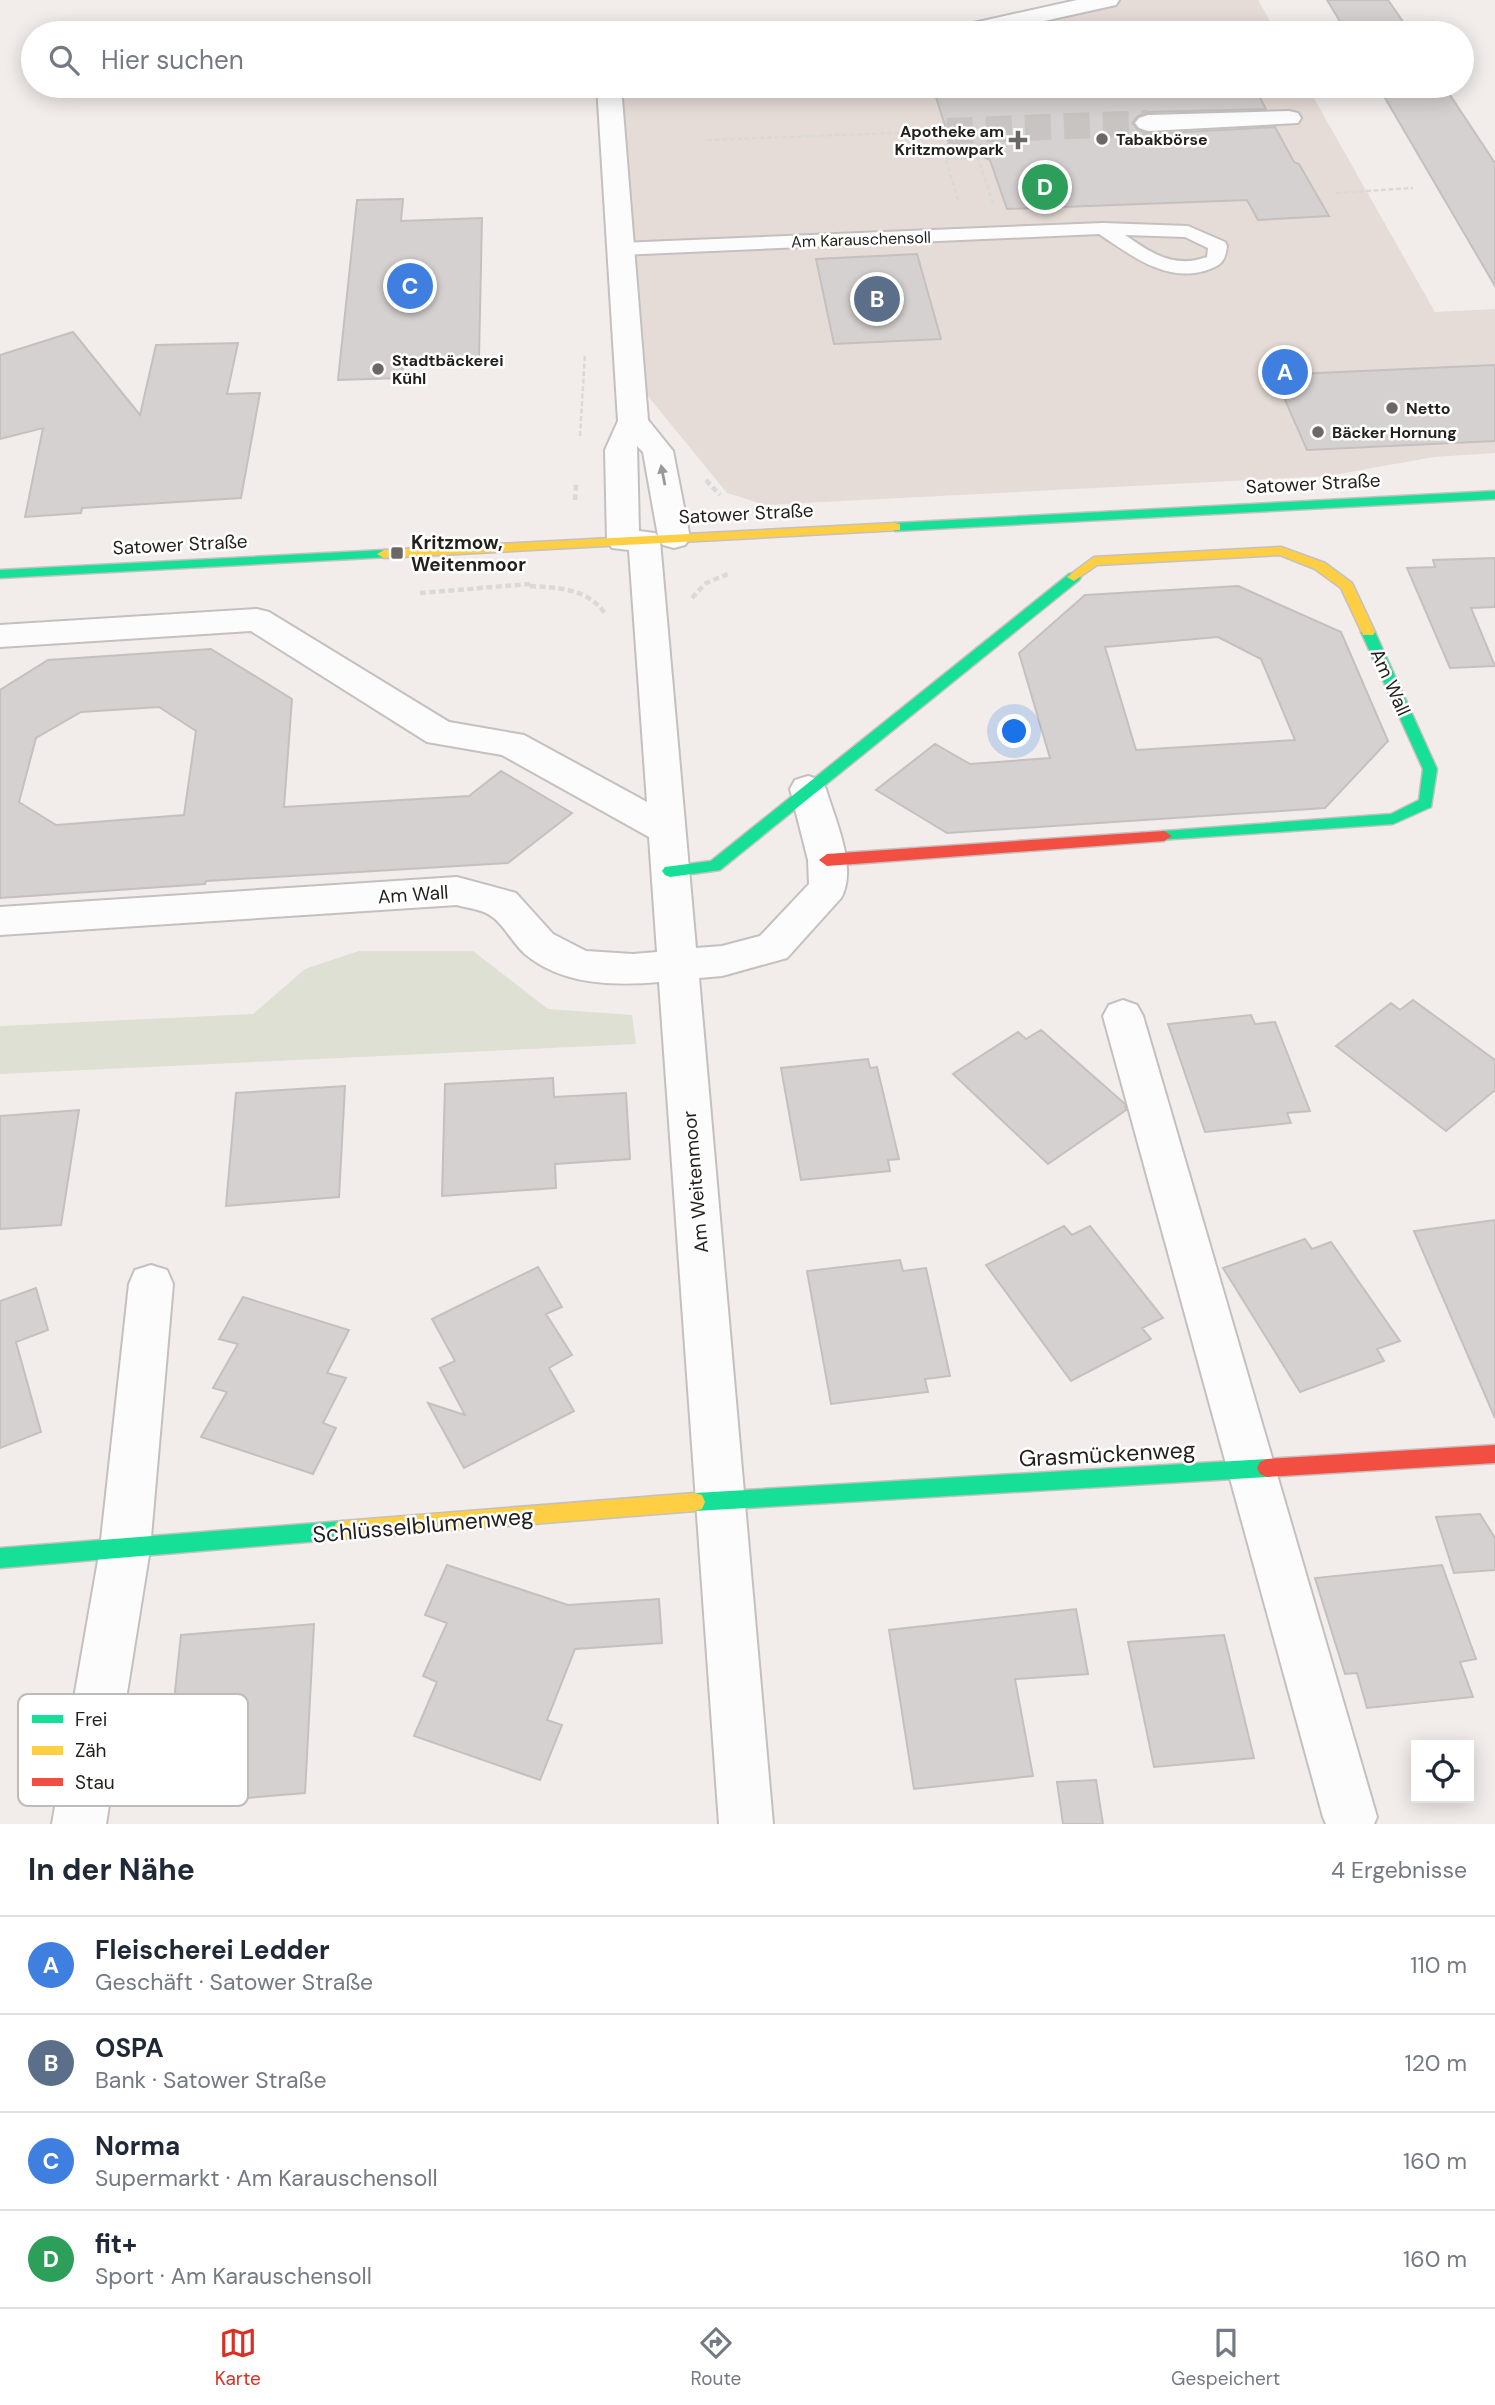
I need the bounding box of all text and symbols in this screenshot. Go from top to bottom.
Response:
search box [21,21,1474,98]
icon: search [45,41,83,79]
text: Hier suchen [101,43,244,77]
place label: Apotheke am Kritzmowpark [895,121,1005,160]
place label: Tabakbörse [1116,129,1208,150]
marker: Tabakbörse [1094,131,1110,147]
marker: Apotheke am Kritzmowpark [1010,132,1026,148]
pin: D [1022,161,1068,213]
street label: Am Karauschensoll [791,227,931,252]
pin: C [387,260,433,312]
pin: B [854,273,900,325]
pin: A [1262,346,1308,398]
place label: Stadtbäckerei Kühl [392,350,504,389]
marker: Stadtbäckerei Kühl [370,361,386,377]
place label: Netto [1406,398,1451,419]
marker: Netto [1384,400,1400,416]
place label: Bäcker Hornung [1332,422,1457,443]
marker: Bäcker Hornung [1310,424,1326,440]
one-way arrow [658,464,669,486]
street label: Satower Straße [1245,467,1381,500]
street label: Satower Straße [678,497,814,530]
street label: Satower Straße [112,528,248,561]
place label: Kritzmow, Weitenmoor [411,530,526,577]
marker: Kritzmow, Weitenmoor [389,545,405,561]
street label: Am Wall [1365,645,1416,720]
your location [997,714,1031,748]
street label: Am Wall [377,880,449,909]
street label: Am Weitenmoor [677,1110,714,1254]
street label: Grasmückenweg [1018,1434,1196,1474]
street label: Schlüsselblumenweg [311,1500,535,1550]
legend [18,1694,248,1806]
text: Frei [75,1707,107,1732]
text: Zäh [75,1738,107,1763]
map controls [1411,1740,1474,1803]
button: locate [1411,1740,1474,1803]
text: Stau [75,1770,115,1795]
text: In der Nähe [28,1850,195,1889]
text: 4 Ergebnisse [1331,1855,1467,1885]
text: Fleischerei Ledder [95,1933,330,1967]
text: A [43,1950,59,1980]
text: 110 m [1410,1950,1467,1980]
text: Geschäft · Satower Straße [95,1967,373,1997]
text: OSPA [95,2031,164,2065]
text: B [44,2048,58,2078]
text: 120 m [1404,2048,1467,2078]
text: Bank · Satower Straße [95,2065,327,2095]
text: Norma [95,2129,180,2163]
text: C [43,2146,59,2176]
text: 160 m [1403,2146,1467,2176]
text: Supermarkt · Am Karauschensoll [95,2163,438,2193]
text: fit+ [95,2227,137,2261]
text: D [43,2244,59,2274]
text: 160 m [1403,2244,1467,2274]
text: Sport · Am Karauschensoll [95,2261,372,2291]
tab: Karte [215,2324,261,2391]
tab: Route [691,2324,741,2391]
tab: Gespeichert [1171,2324,1280,2391]

